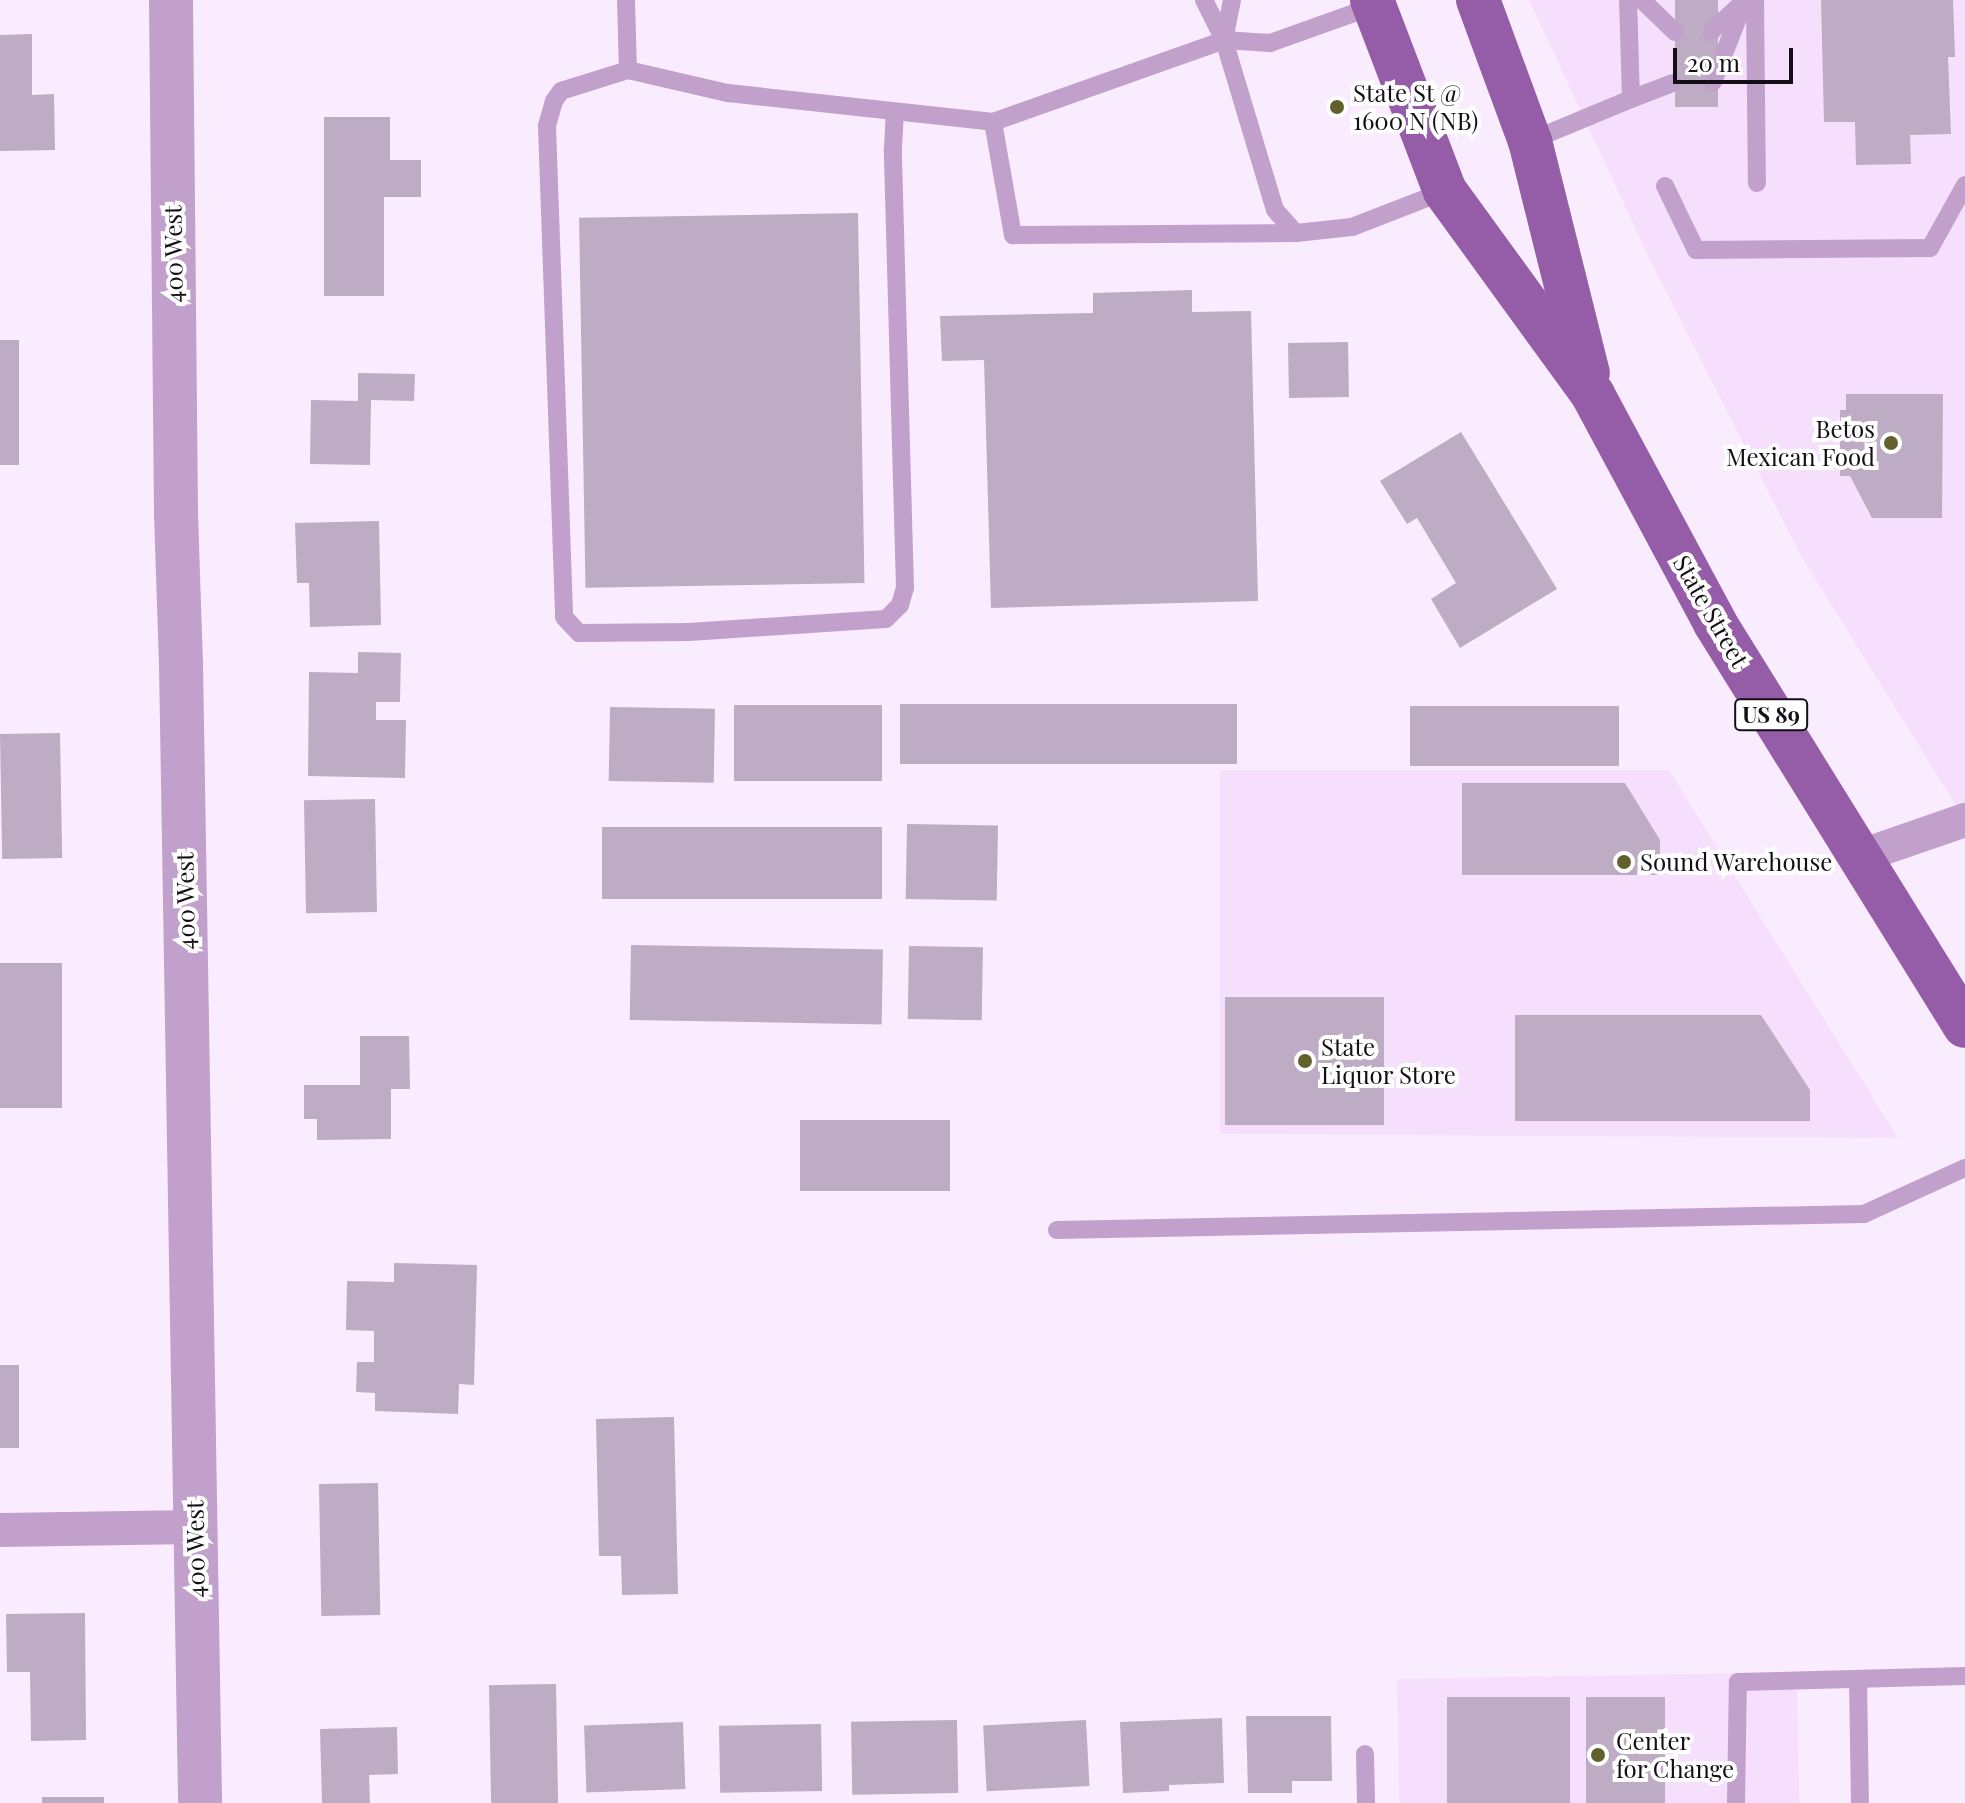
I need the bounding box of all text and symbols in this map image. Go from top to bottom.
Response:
scale bar [1677,32,1797,82]
text: 20 m [1687,46,1740,78]
place label: State St @ 1600 N (NB) [1353,79,1478,135]
marker: State St @ 1600 N (NB) [1328,98,1346,116]
street label: 400 West [158,205,188,303]
place label: Betos Mexican Food [1726,415,1875,471]
marker: Betos Mexican Food [1882,434,1900,452]
street label: State Street [1667,550,1755,672]
road number: US 89 [1733,697,1809,733]
place label: Sound Warehouse [1640,848,1833,876]
street label: 400 West [170,852,200,950]
marker: Sound Warehouse [1615,853,1633,871]
place label: State Liquor Store [1321,1033,1456,1089]
marker: State Liquor Store [1296,1052,1314,1070]
street label: 400 West [180,1500,210,1598]
place label: Center for Change [1616,1727,1735,1783]
marker: Center for Change [1587,1744,1609,1766]

